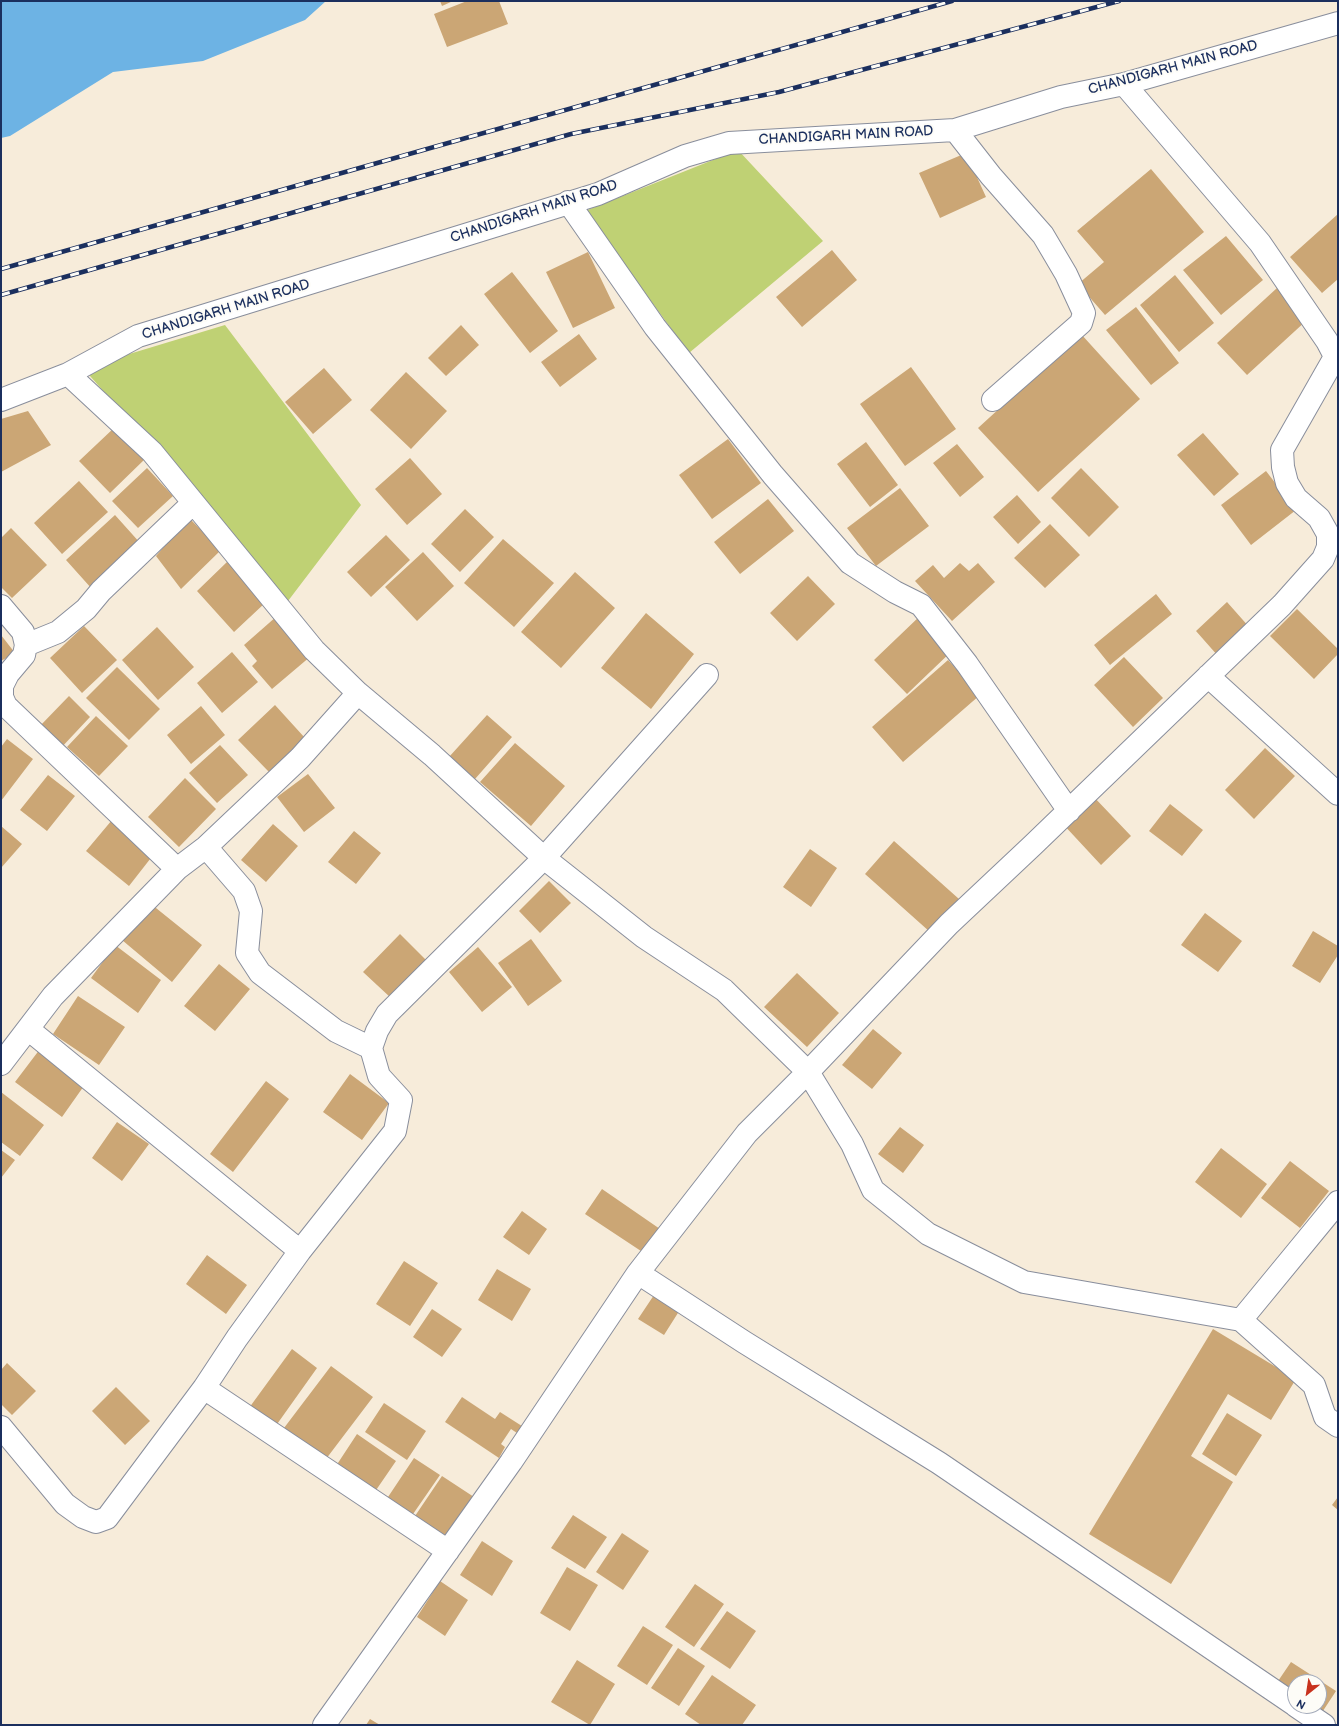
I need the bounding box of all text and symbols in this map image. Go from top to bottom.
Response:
street label: CHANDIGARH MAIN ROAD [1086,37,1260,99]
street label: CHANDIGARH MAIN ROAD [758,123,934,149]
street label: CHANDIGARH MAIN ROAD [448,177,620,247]
street label: CHANDIGARH MAIN ROAD [140,276,312,344]
north arrow [1287,1674,1327,1714]
text: N [1294,1696,1308,1712]

